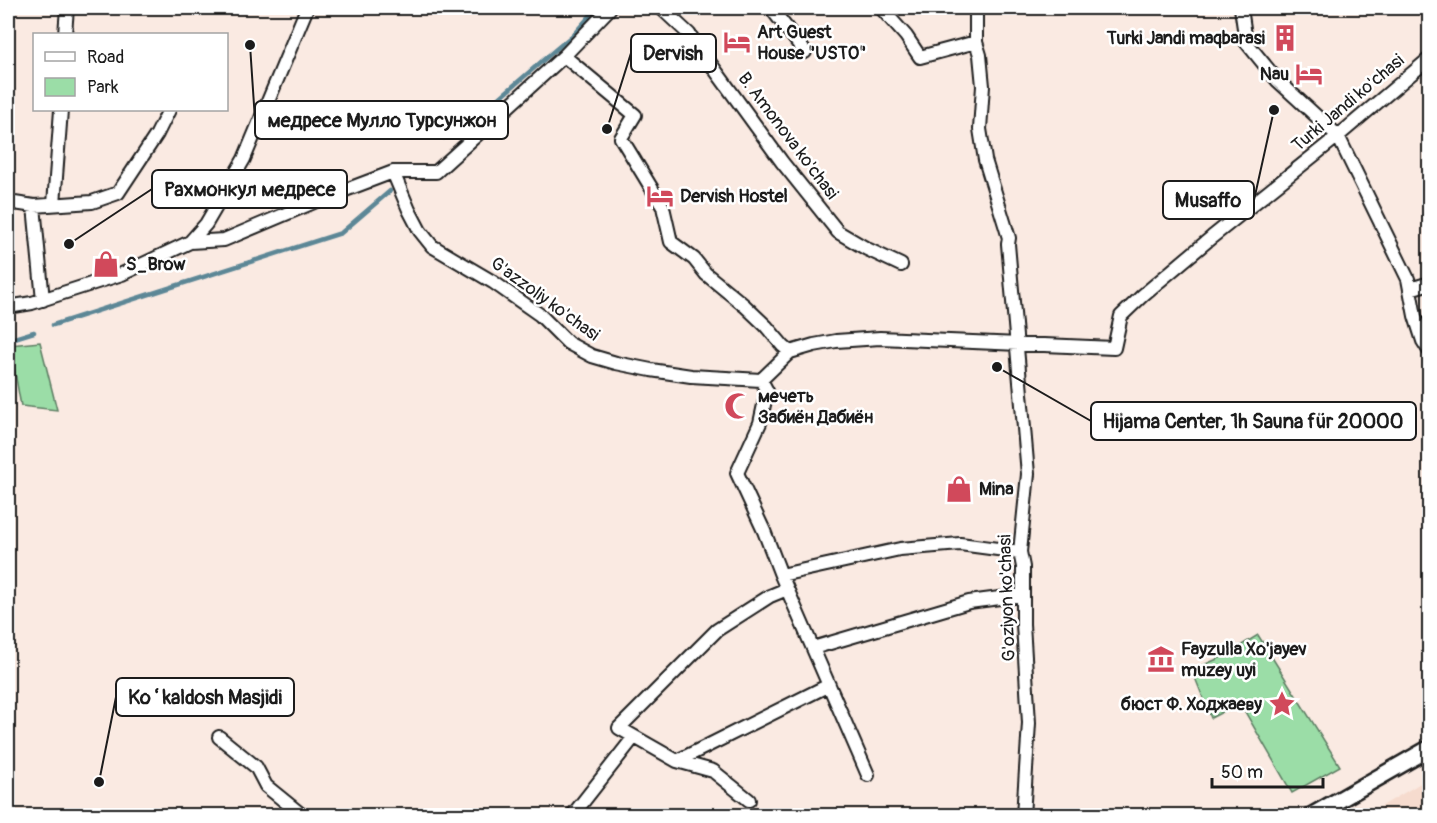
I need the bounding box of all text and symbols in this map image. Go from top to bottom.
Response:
place label: Art Guest House "USTO" [757,21,866,65]
building icon: Turki Jandi maqbarasi [1270,23,1300,53]
hotel icon: Art Guest House "USTO" [722,27,752,57]
place label: Turki Jandi maqbarasi [1106,27,1265,50]
legend [33,33,228,111]
callout: Dervish [631,34,716,72]
text: Dervish [643,41,703,66]
text: Road [87,46,124,69]
street label: Turki Jandi ko'chasi [1287,49,1409,157]
hotel icon: Nau [1294,59,1324,89]
place label: Nau [1260,63,1289,86]
street label: B. Amonova ko'chasi [733,68,843,204]
text: Park [87,76,119,99]
callout: медресе Мулло Турсунжон [255,101,508,139]
text: медресе Мулло Турсунжон [267,108,497,133]
callout: Рахмонкул медресе [152,170,347,208]
text: Рахмонкул медресе [164,177,337,202]
hotel icon: Dervish Hostel [645,181,675,211]
callout: Musaffo [1163,181,1254,219]
place label: Dervish Hostel [680,185,788,208]
text: Musaffo [1175,188,1242,213]
shop icon: S_Brow [91,249,121,279]
street label: G'azzoliy ko'chasi [486,252,604,346]
place label: S_Brow [126,253,186,276]
place label: мечеть Забиён Дабиён [758,385,873,429]
mosque icon: мечеть Забиён Дабиён [723,391,753,421]
callout: Hijama Center, 1h Sauna für 20000 [1091,402,1416,440]
text: Hijama Center, 1h Sauna für 20000 [1103,409,1403,434]
shop icon: Mina [944,474,974,504]
place label: Mina [979,478,1014,501]
street label: G'oziyon ko'chasi [993,534,1021,662]
place label: Fayzulla Xo'jayev muzey uyi [1181,638,1307,682]
museum icon: Fayzulla Xo'jayev muzey uyi [1146,644,1176,674]
callout: Koʻkaldosh Masjidi [116,678,294,716]
text: Koʻkaldosh Masjidi [128,685,283,710]
place icon: бюст Ф. Ходжаеву [1267,689,1297,719]
place label: бюст Ф. Ходжаеву [1121,693,1262,716]
scale bar [1212,751,1323,789]
text: 50 m [1221,761,1263,784]

